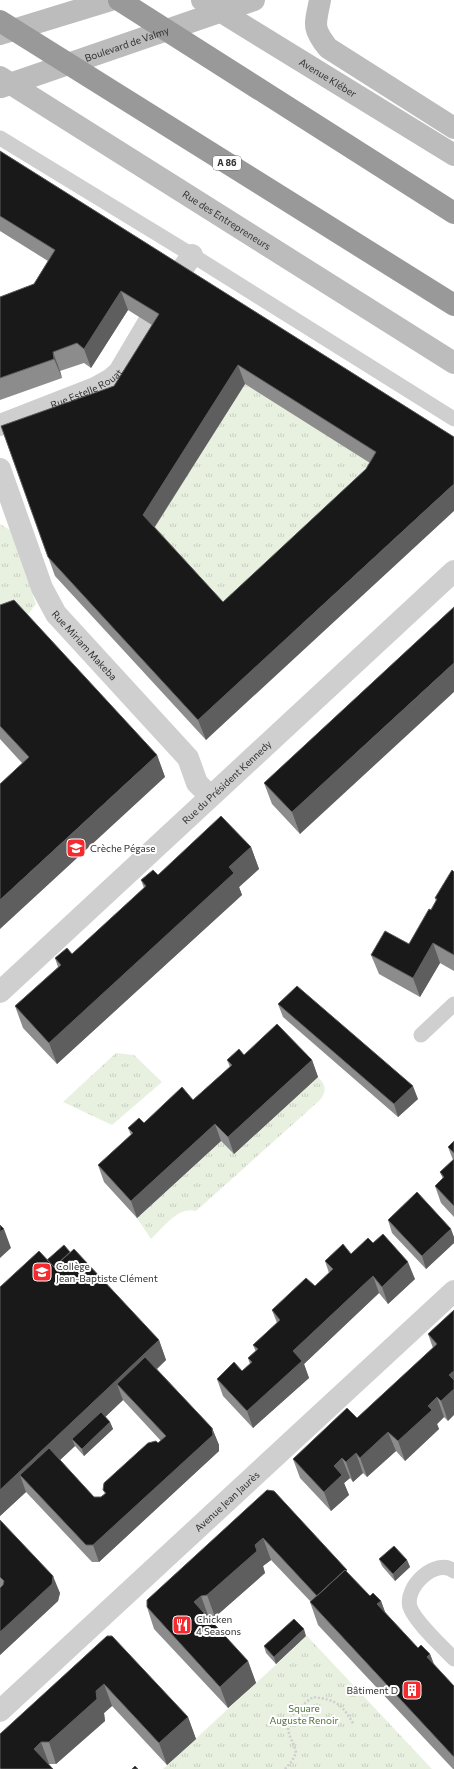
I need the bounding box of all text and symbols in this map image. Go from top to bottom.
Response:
street label: Boulevard de Valmy [83,24,171,64]
street label: Avenue Kléber [297,55,359,100]
road number: A 86 [213,156,241,170]
street label: Rue des Entrepreneurs [180,188,273,252]
street label: Rue Estelle Rouat [49,367,125,411]
street label: Rue Miriam Makeba [50,608,120,683]
street label: Rue du Président Kennedy [179,738,274,826]
school or university icon: Crèche Pégase [65,837,87,859]
place label: Crèche Pégase [90,842,156,854]
place label: Collège Jean-Baptiste Clément [56,1260,158,1284]
school or university icon: Collège Jean-Baptiste Clément [31,1261,53,1283]
street label: Avenue Jean Jaurès [192,1468,262,1534]
place label: Chicken 4 Seasons [196,1613,242,1637]
restaurant icon: Chicken 4 Seasons [171,1614,193,1636]
building icon: Bâtiment D [401,1679,423,1701]
place label: Bâtiment D [347,1684,398,1696]
park label: Square Auguste Renoir [269,1702,339,1726]

